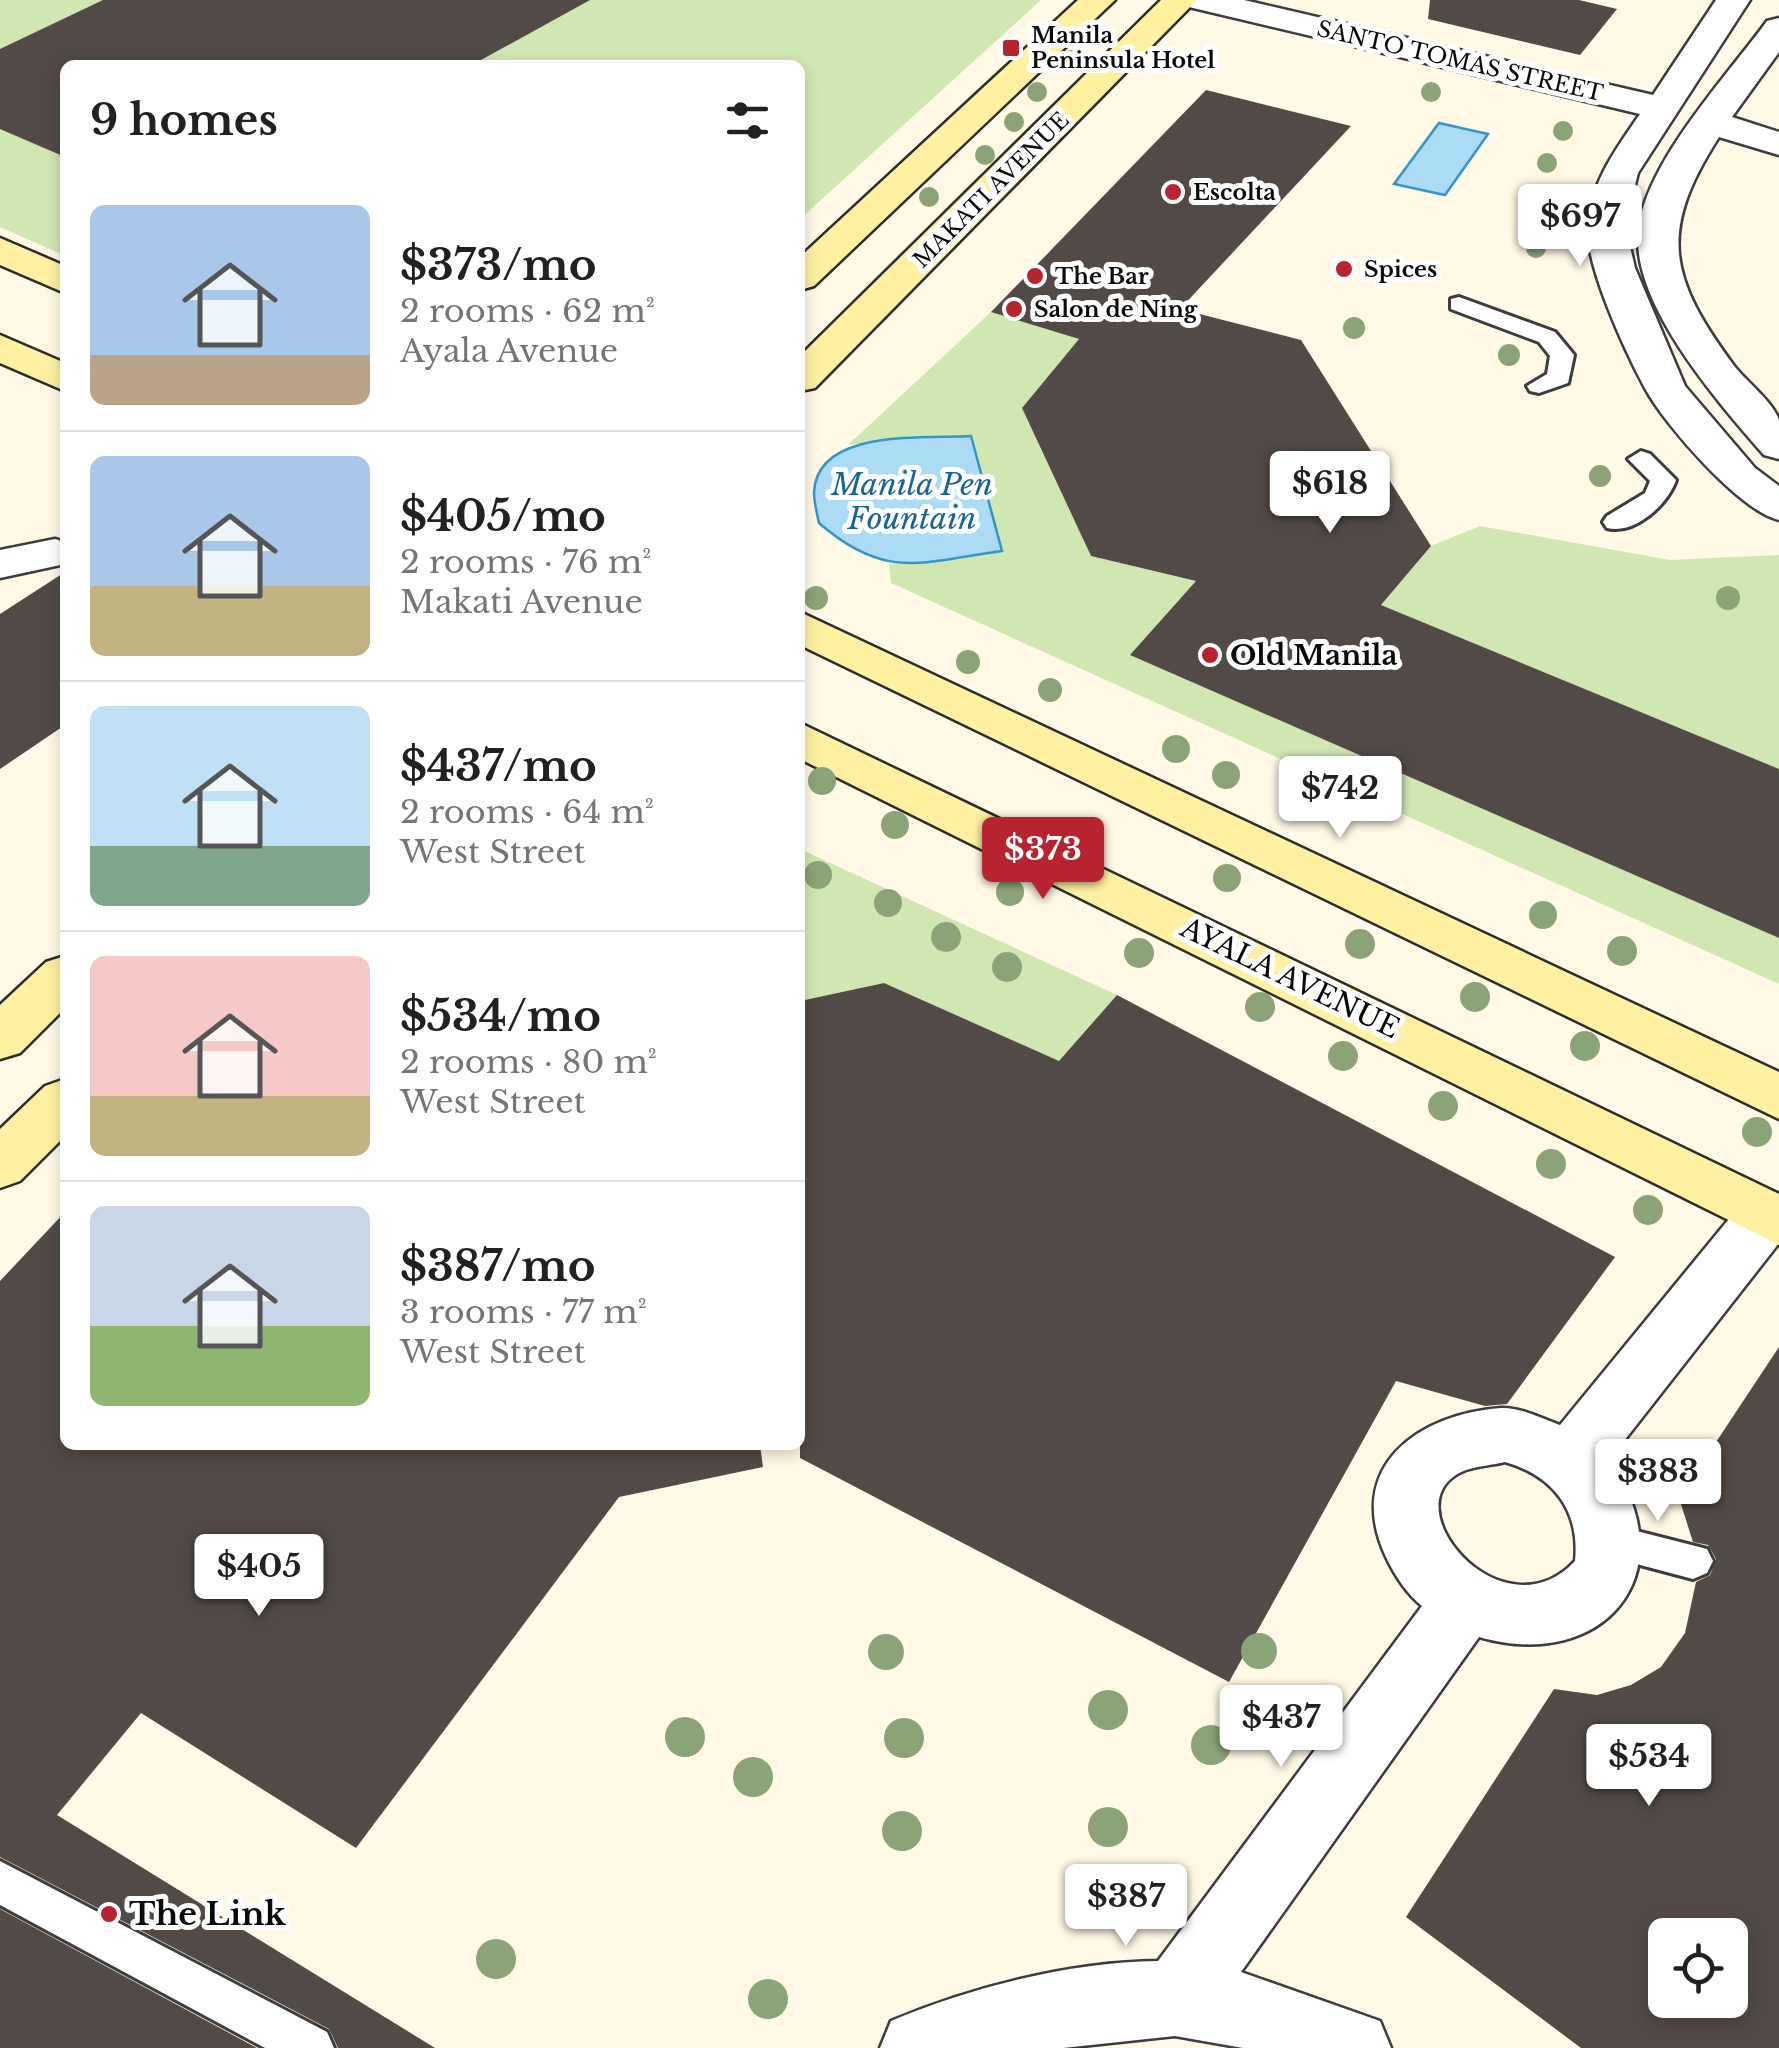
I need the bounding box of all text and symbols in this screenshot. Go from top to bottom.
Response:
street label: SANTO TOMAS STREET [1314,15,1606,107]
place label: Manila Peninsula Hotel [1031,22,1215,74]
marker: Manila Peninsula Hotel [1000,37,1022,59]
icon: filters [720,93,775,148]
text: 9 homes [90,94,278,146]
street label: MAKATI AVENUE [908,107,1074,273]
place label: Escolta [1193,179,1276,206]
marker: Escolta [1162,181,1184,203]
pin: $697 [1521,184,1639,269]
text: $697 [1540,196,1620,236]
text: $373/mo [400,239,596,291]
icon: home [170,245,290,365]
place label: Spices [1364,256,1437,283]
marker: Spices [1333,258,1355,280]
place label: The Bar [1055,263,1149,290]
marker: The Bar [1024,265,1046,287]
text: 2 rooms · 62 m² [400,291,655,331]
place label: Salon de Ning [1034,296,1198,323]
marker: Salon de Ning [1003,298,1025,320]
text: Ayala Avenue [400,331,618,371]
pin: $618 [1271,451,1389,536]
text: $618 [1292,463,1368,503]
water label: Manila Pen Fountain [830,466,993,537]
text: $405/mo [400,490,606,542]
icon: home [170,496,290,616]
text: 2 rooms · 76 m² [400,542,651,582]
text: Makati Avenue [400,582,643,622]
place label: Old Manila [1230,638,1398,673]
marker: Old Manila [1199,644,1221,666]
text: $437/mo [400,740,597,792]
icon: home [170,746,290,866]
pin: $742 [1281,756,1399,841]
text: $742 [1301,768,1379,808]
text: 2 rooms · 64 m² [400,792,654,832]
pin: $373 [984,817,1102,902]
text: $373 [1004,829,1082,869]
text: West Street [400,832,586,872]
street label: AYALA AVENUE [1174,909,1405,1046]
text: $534/mo [400,990,601,1042]
icon: home [170,996,290,1116]
text: 2 rooms · 80 m² [400,1042,657,1082]
text: West Street [400,1082,586,1122]
text: $387/mo [400,1240,595,1292]
icon: home [170,1246,290,1366]
text: 3 rooms · 77 m² [400,1292,647,1332]
text: West Street [400,1332,586,1372]
pin: $383 [1599,1439,1717,1524]
text: $383 [1617,1451,1699,1491]
pin: $405 [200,1534,318,1619]
text: $405 [216,1546,302,1586]
pin: $437 [1222,1685,1340,1770]
text: $437 [1242,1697,1320,1737]
pin: $534 [1590,1724,1708,1809]
text: $534 [1608,1736,1690,1776]
pin: $387 [1067,1864,1185,1949]
text: $387 [1087,1876,1165,1916]
place label: The Link [129,1894,287,1934]
marker: The Link [98,1903,120,1925]
map controls [1648,1918,1748,2018]
button: locate [1648,1918,1748,2018]

